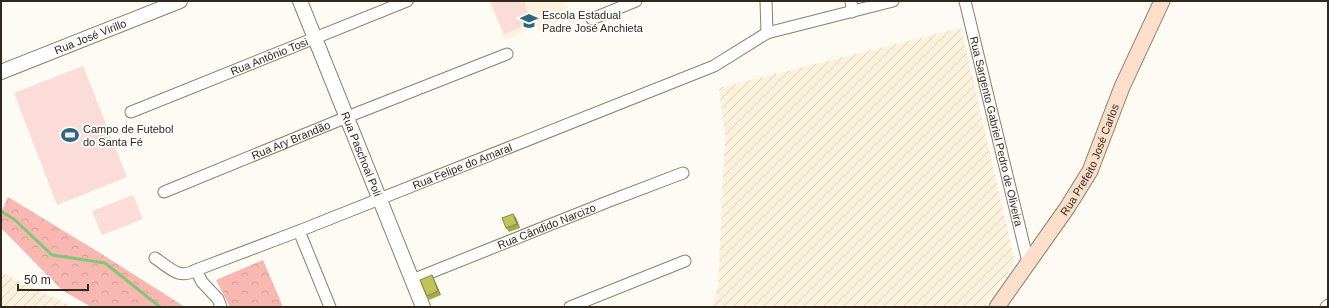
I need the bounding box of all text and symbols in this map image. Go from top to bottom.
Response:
place label: Escola Estadual Padre José Anchieta [542,9,644,34]
school or university icon: Escola Estadual Padre José Anchieta [519,11,539,31]
street label: Rua José Virillo [53,17,128,56]
street label: Rua Antônio Tosi [229,35,310,77]
street label: Rua Sargento Gabriel Pedro de Oliveira [968,35,1025,228]
street label: Rua Prefeito José Carlos [1058,102,1121,218]
street label: Rua Paschoal Poli [339,110,384,198]
street label: Rua Ary Brandão [250,119,332,162]
place label: Campo de Futebol do Santa Fé [83,123,174,148]
sports icon: Campo de Futebol do Santa Fé [60,125,80,145]
street label: Rua Felipe do Amaral [411,141,514,191]
street label: Rua Cândido Narcizo [496,201,597,251]
scale bar [18,266,88,292]
text: 50 m [24,273,51,287]

